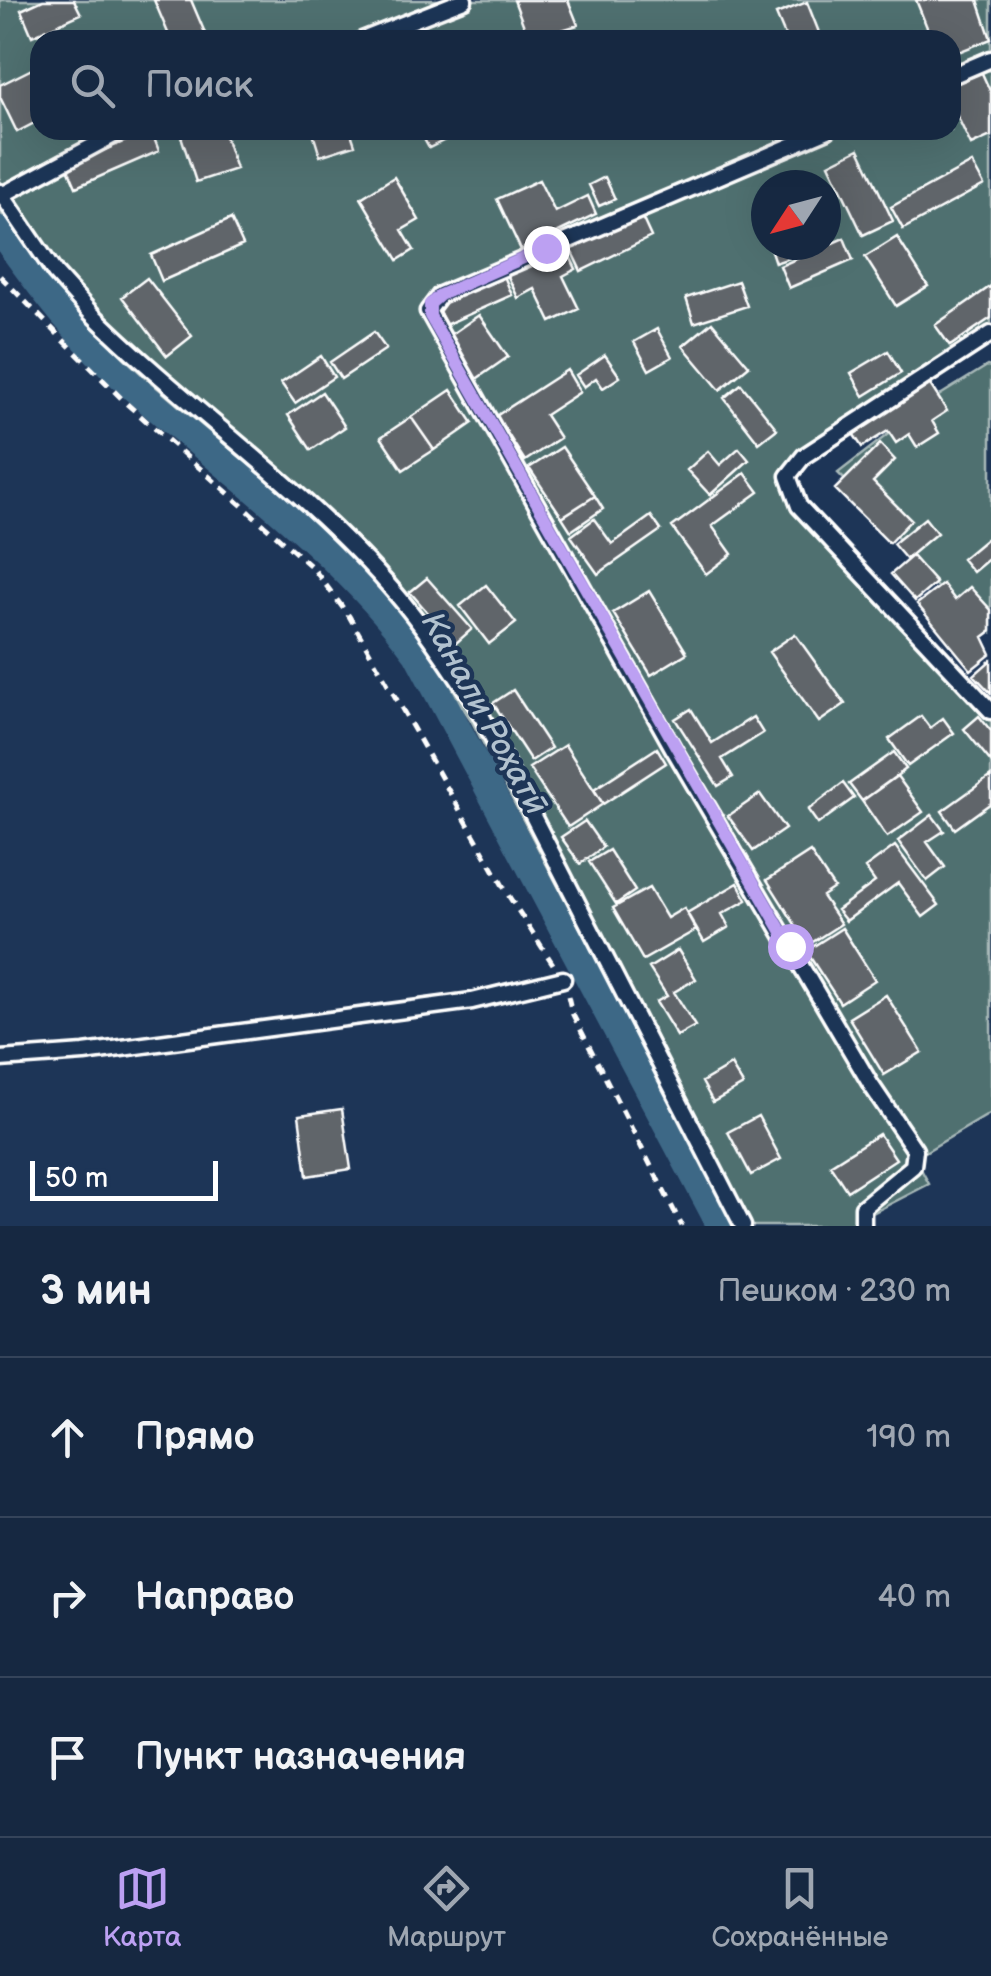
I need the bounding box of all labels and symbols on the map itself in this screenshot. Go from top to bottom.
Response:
north arrow [751,170,841,260]
route end [524,226,570,272]
water label: Канали Роҳатӣ [412,606,555,822]
route start [768,924,814,970]
scale bar [30,1156,218,1200]

